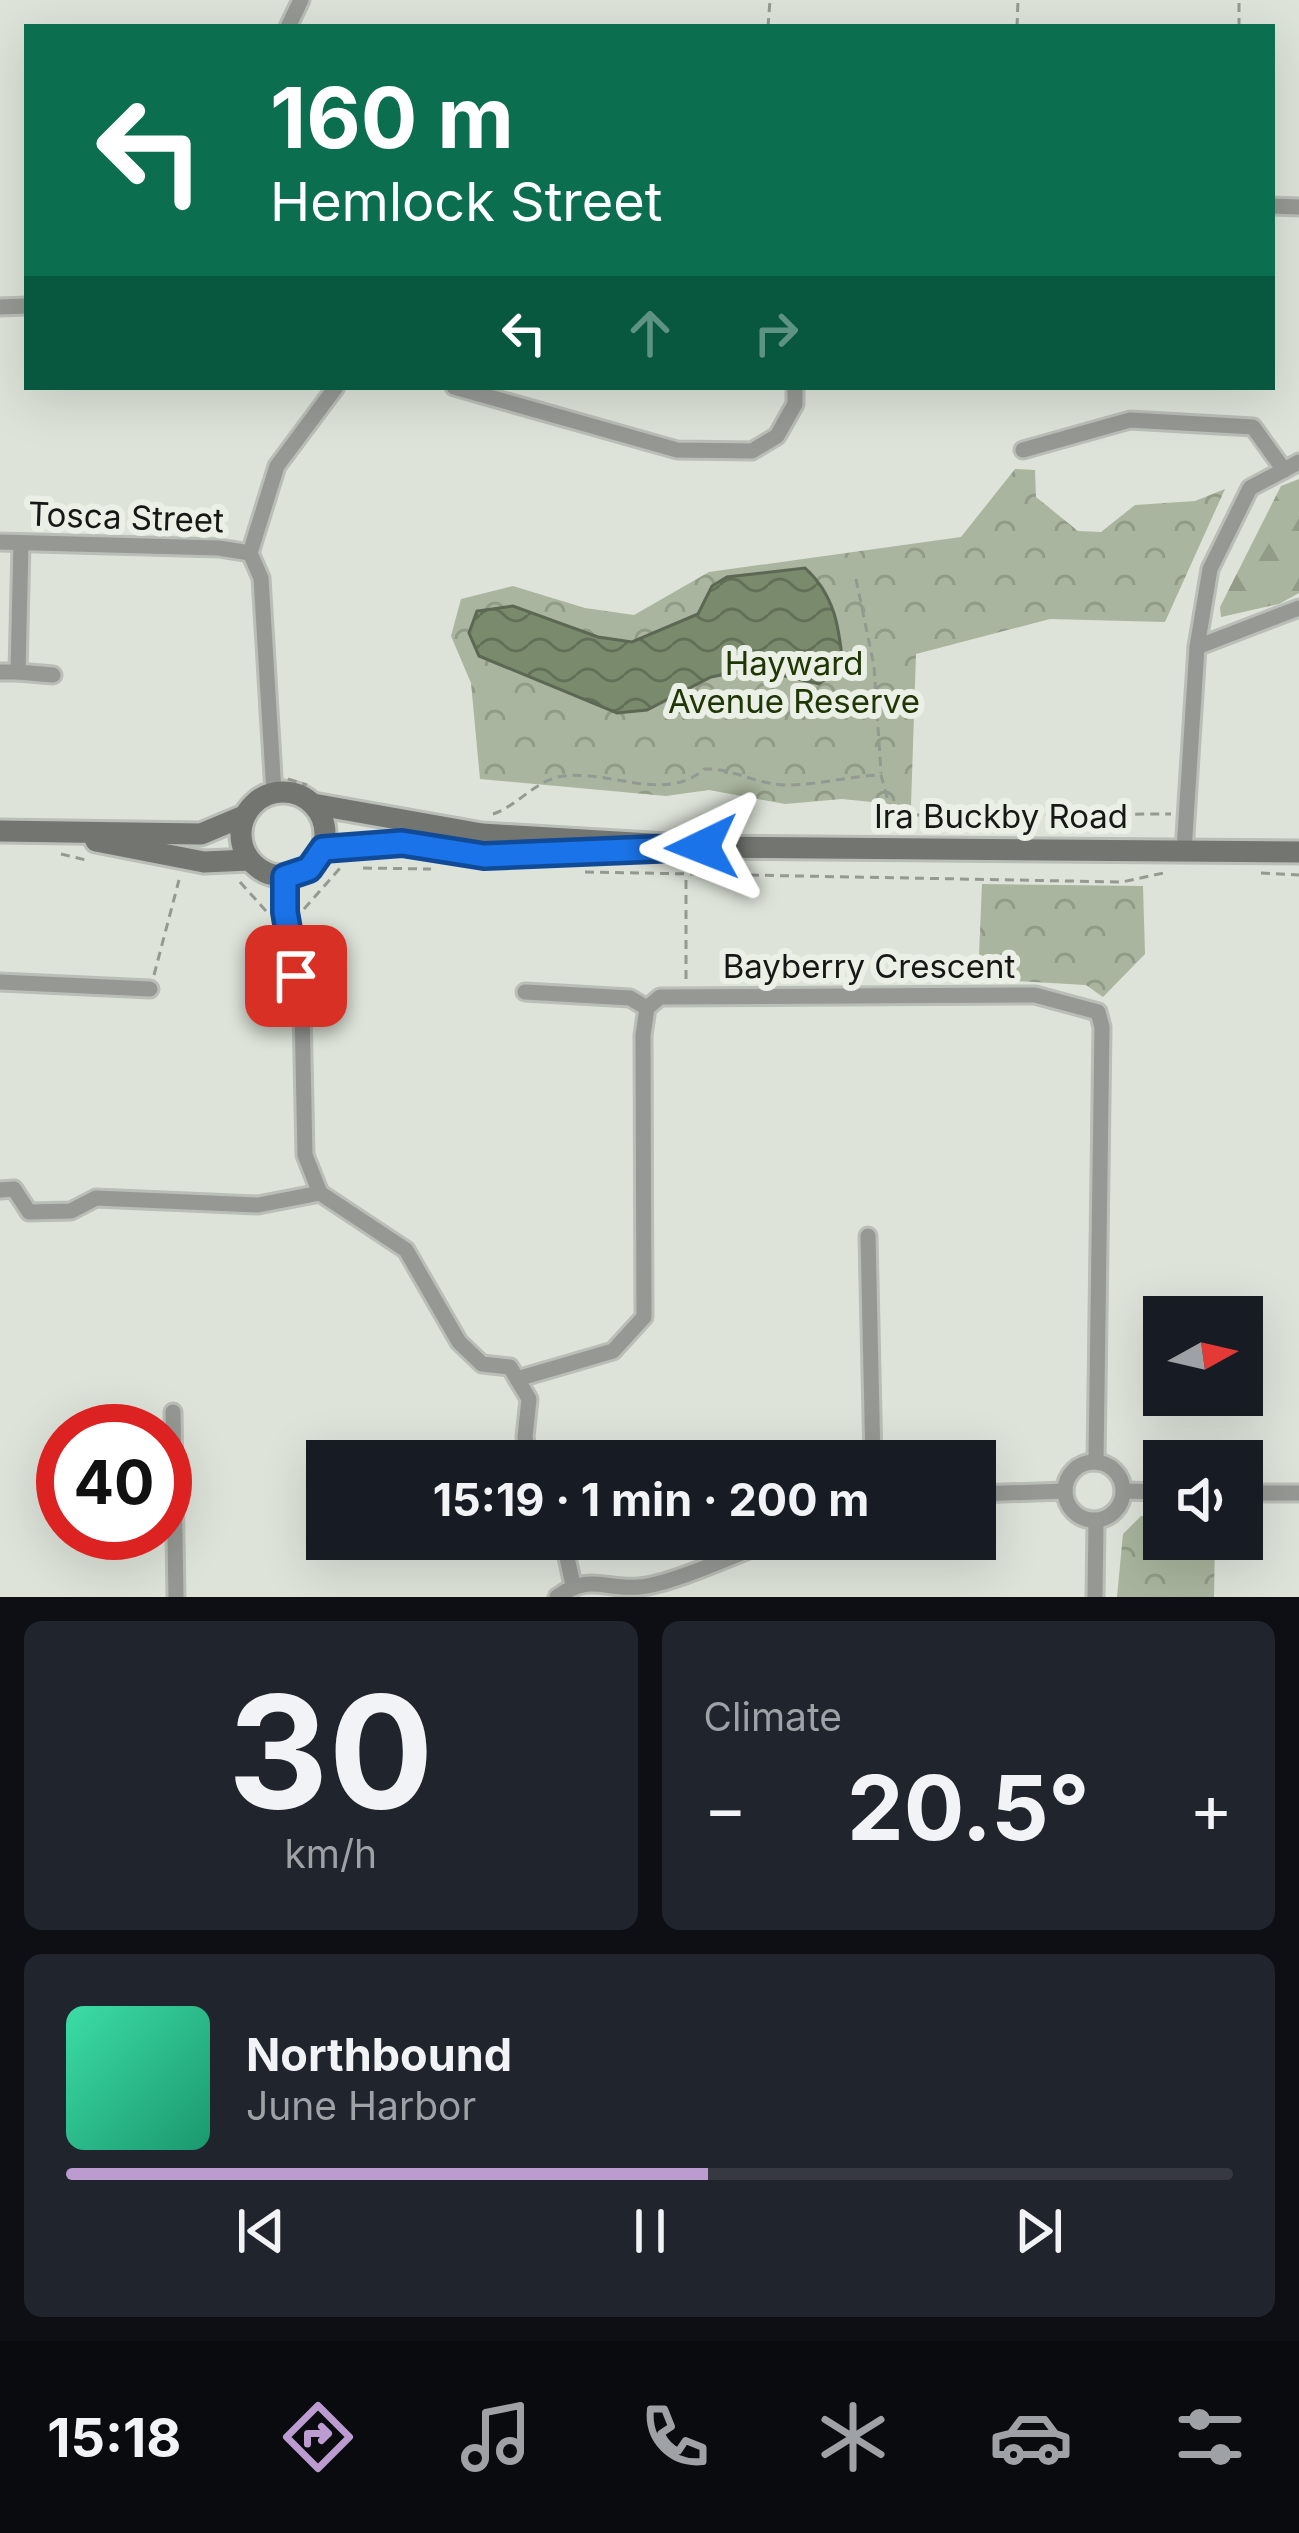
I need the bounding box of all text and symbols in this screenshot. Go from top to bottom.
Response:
text: 160 m [270,67,514,168]
icon: left [72,72,228,228]
text: Hemlock Street [270,169,662,234]
icon: left [491,300,557,366]
icon: ahead [617,300,683,366]
icon: right [743,300,809,366]
street label: Tosca Street [27,494,225,540]
park label: Hayward Avenue Reserve [668,643,920,721]
position arrow [639,784,765,910]
street label: Ira Buckby Road [874,796,1128,836]
pin [245,925,347,1027]
icon: arrive [263,943,329,1009]
street label: Bayberry Crescent [723,946,1015,986]
north arrow [1143,1296,1263,1416]
map controls [1143,1296,1263,1560]
speed limit sign: 40 [36,1404,192,1560]
button: sound [1143,1440,1263,1560]
text: 15:19 · 1 min · 200 m [433,1472,869,1527]
text: 30 [228,1657,434,1846]
text: Climate [704,1693,842,1740]
text: 20.5° [847,1753,1090,1862]
text: − [704,1768,747,1848]
text: + [1189,1768,1233,1848]
text: km/h [284,1830,377,1877]
text: Northbound [246,2027,512,2082]
text: June Harbor [246,2082,476,2129]
icon: previous [228,2198,294,2264]
icon: pause [617,2198,683,2264]
icon: next [1006,2198,1072,2264]
icon: directions [276,2395,360,2479]
icon: music [454,2395,538,2479]
icon: phone [633,2395,717,2479]
icon: climate [811,2395,895,2479]
icon: car [989,2395,1073,2479]
icon: filters [1168,2395,1252,2479]
text: 15:18 [47,2405,181,2470]

